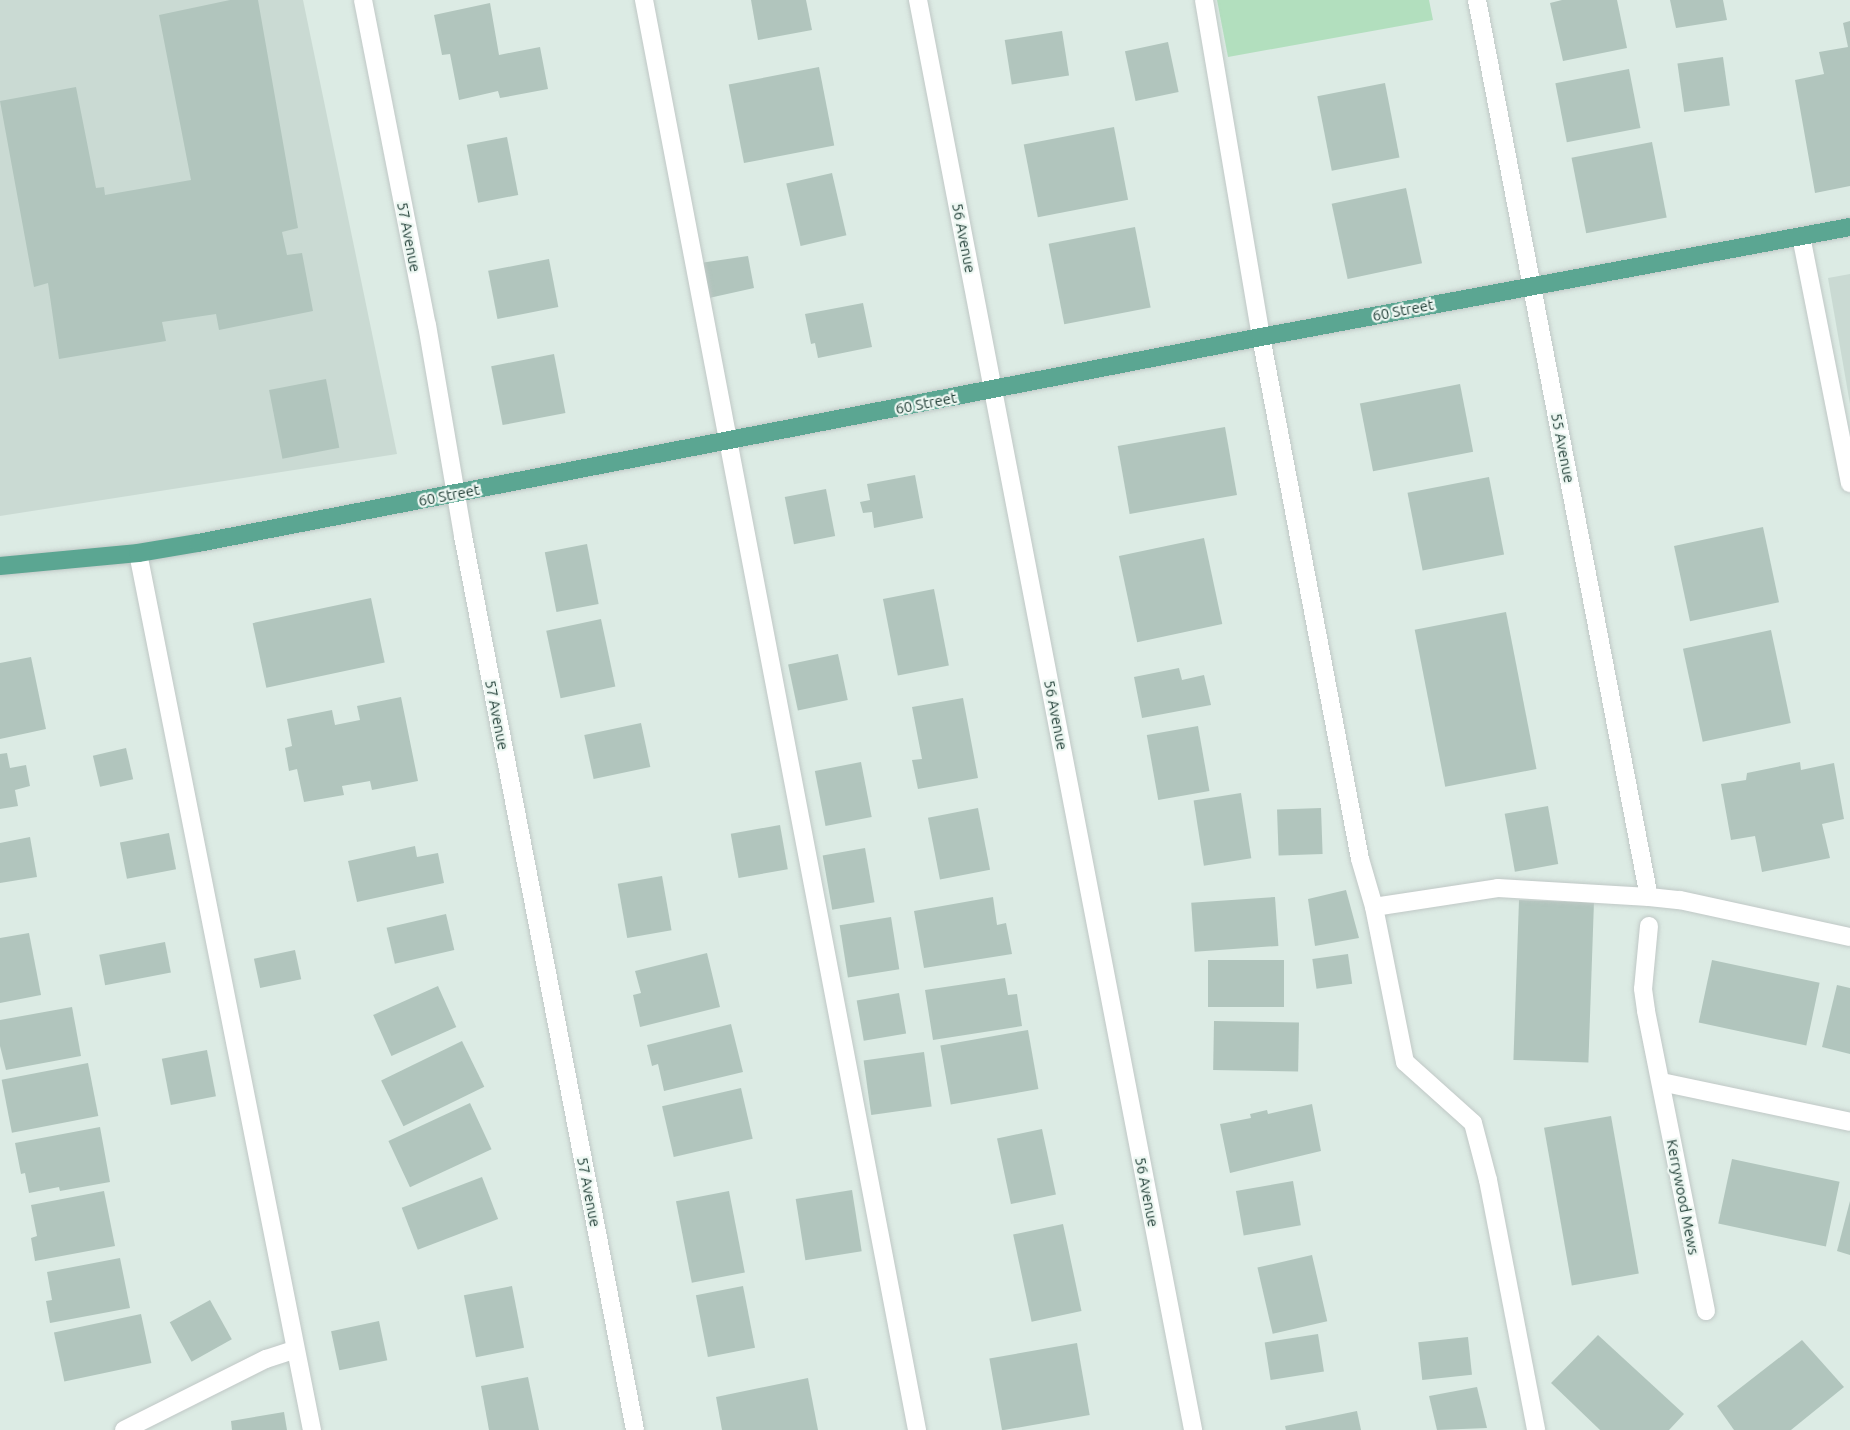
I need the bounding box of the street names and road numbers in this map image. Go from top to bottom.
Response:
street label: 57 Avenue [393,200,425,274]
street label: 56 Avenue [948,201,980,275]
street label: 60 Street [1371,295,1435,325]
street label: 60 Street [894,388,958,418]
street label: 55 Avenue [1547,411,1579,485]
street label: 60 Street [417,480,481,510]
street label: 57 Avenue [481,678,513,752]
street label: 56 Avenue [1040,678,1072,752]
street label: Kerrywood Mews [1663,1138,1703,1256]
street label: 57 Avenue [573,1155,605,1229]
street label: 56 Avenue [1131,1155,1163,1229]

